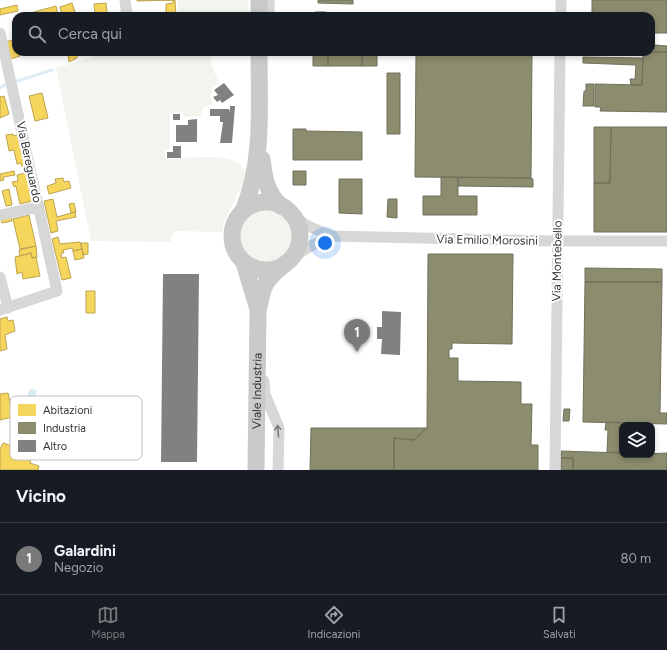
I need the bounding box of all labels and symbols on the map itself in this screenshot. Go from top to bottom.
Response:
street label: Via Bereguardo [14,120,44,204]
street label: Via Montebello [549,220,565,302]
street label: Via Emilio Morosini [436,232,538,248]
your location [315,233,335,253]
pin: 1 [344,319,370,352]
street label: Viale Industria [250,353,264,429]
legend [10,396,142,460]
text: Abitazioni [43,404,92,417]
text: Industria [43,422,86,435]
one-way arrow [275,425,282,438]
text: Altro [43,440,67,453]

